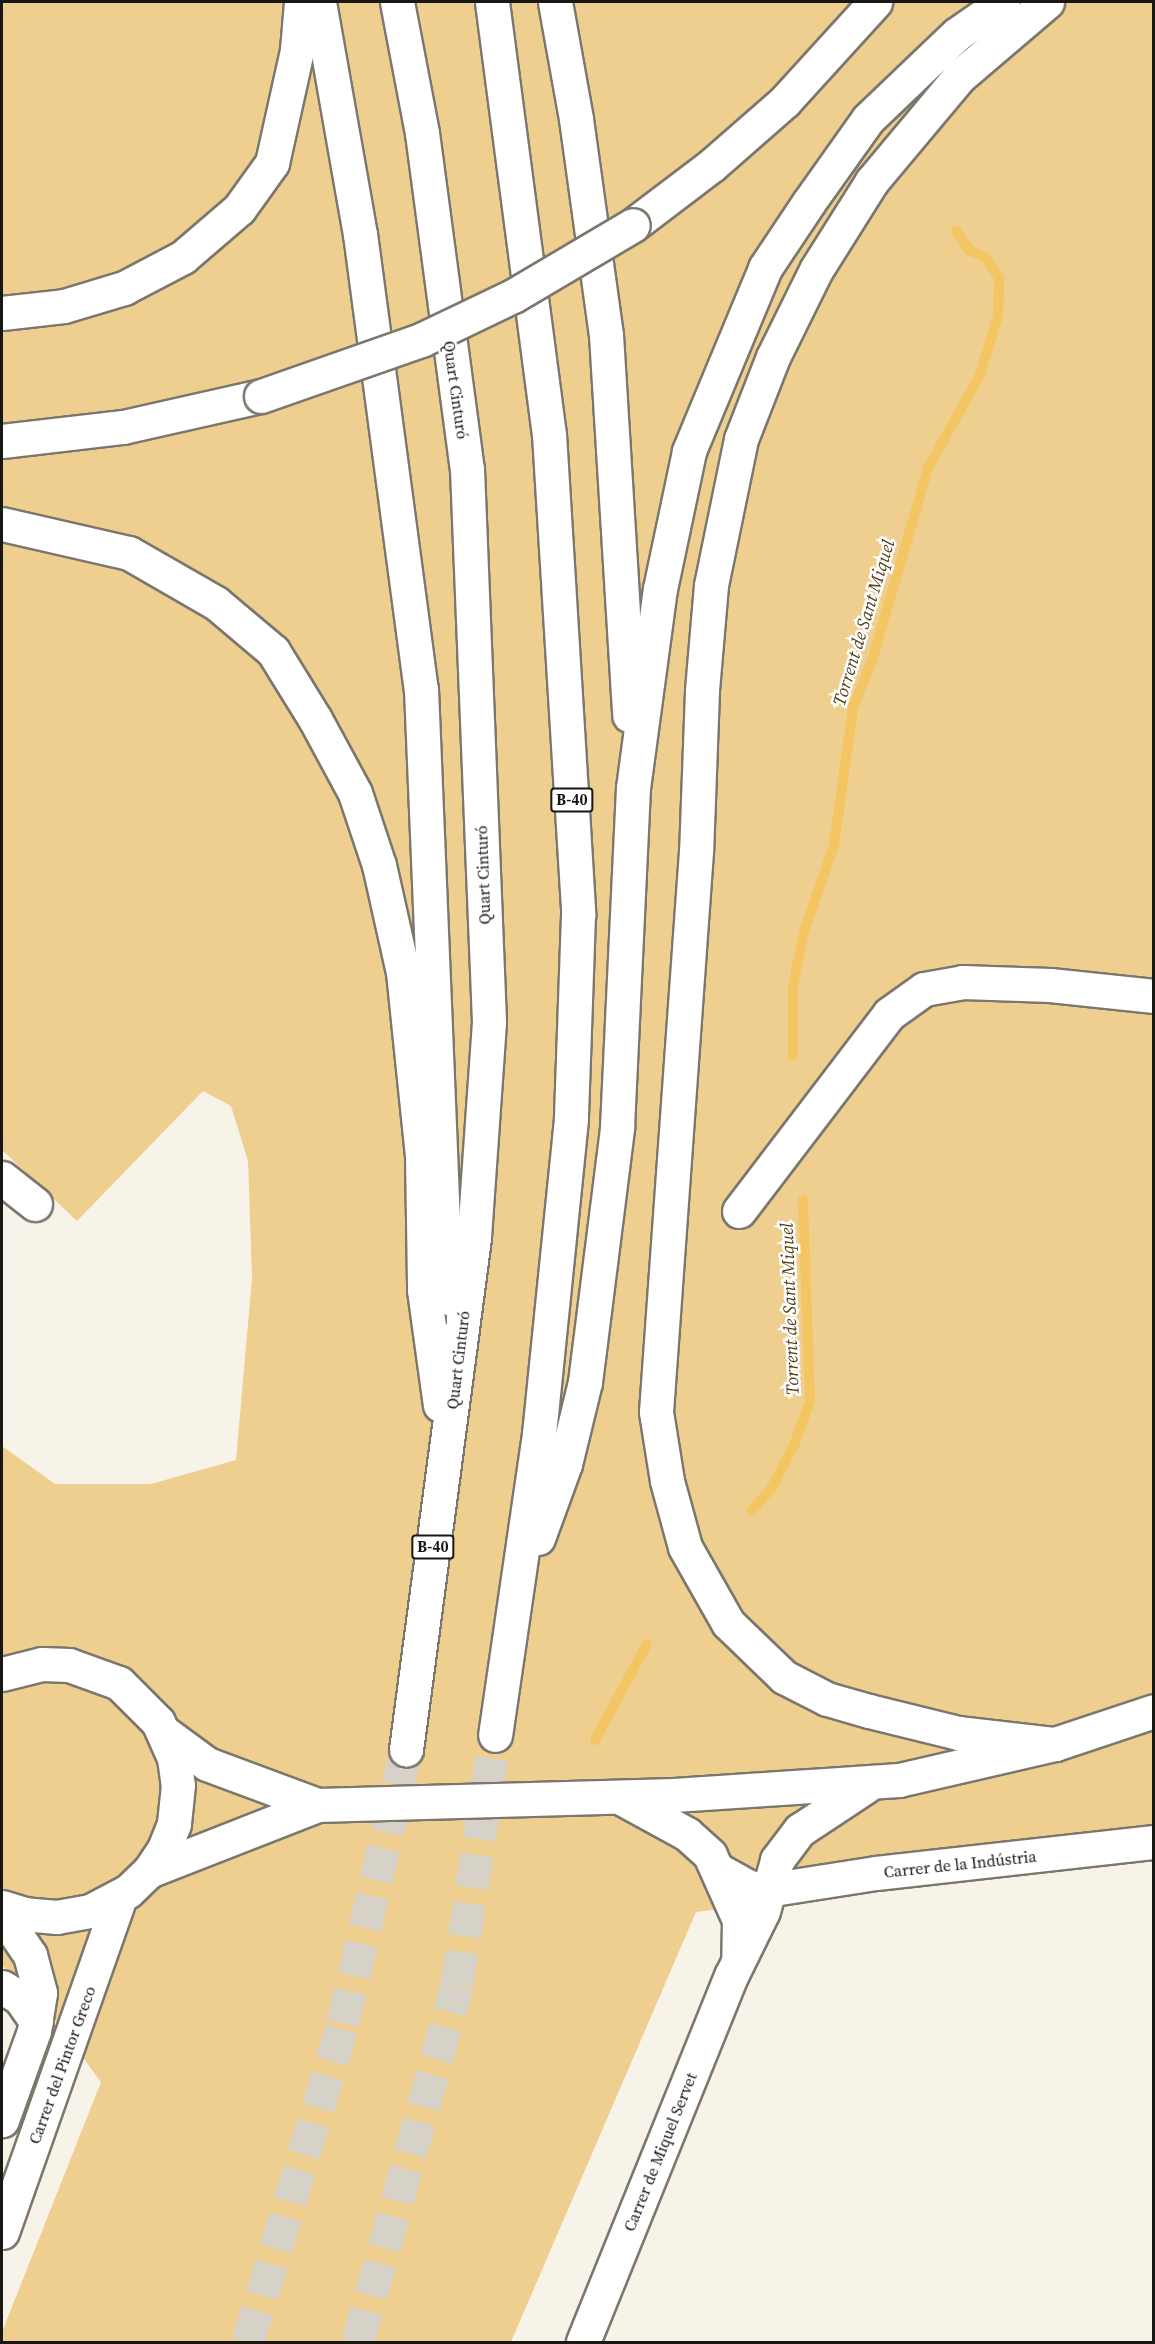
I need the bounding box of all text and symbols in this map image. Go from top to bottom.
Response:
street label: Quart Cinturó [440,340,472,440]
water label: Torrent de Sant Miquel [828,537,900,709]
road number: B-40 [550,788,594,812]
street label: Quart Cinturó [472,825,494,925]
water label: Torrent de Sant Miquel [776,1222,804,1396]
street label: Quart Cinturó [442,1310,474,1410]
road number: B-40 [410,1535,456,1559]
street label: Carrer de la Indústria [883,1846,1037,1882]
street label: Carrer del Pintor Greco [25,1983,99,2147]
street label: Carrer de Miquel Servet [619,2070,701,2234]

